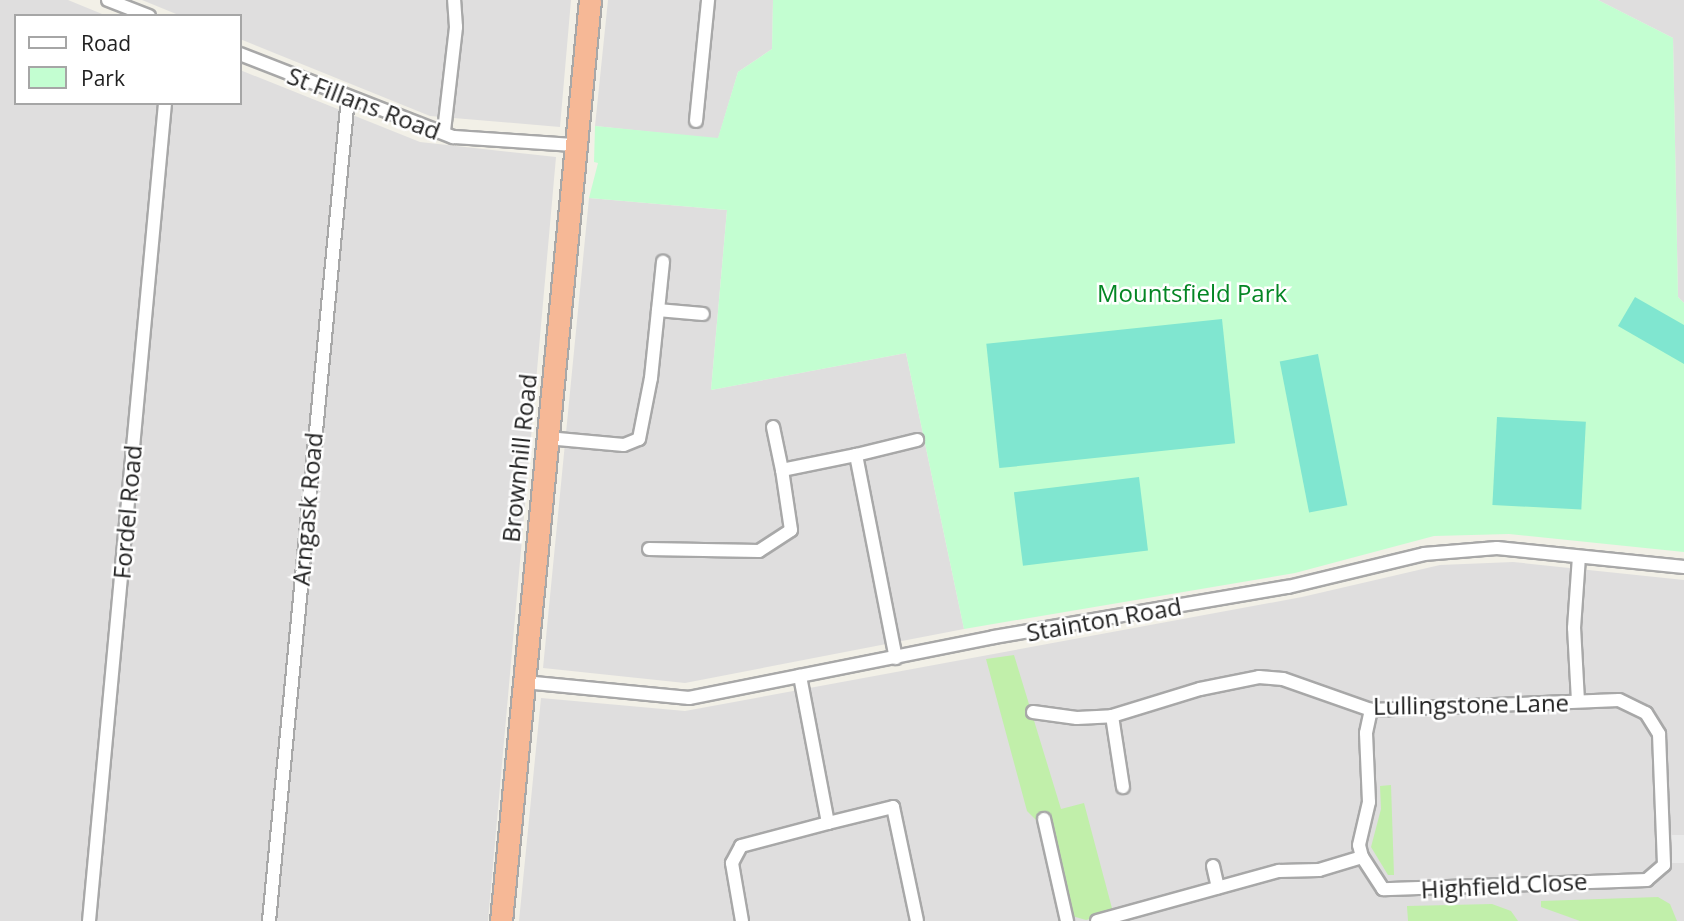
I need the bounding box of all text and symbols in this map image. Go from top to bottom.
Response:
legend [14,14,242,105]
text: Road [81,29,131,57]
street label: St Fillans Road [283,61,445,145]
text: Park [81,64,125,92]
park label: Mountsfield Park [1097,279,1287,307]
street label: Brownhill Road [496,372,542,544]
street label: Arngask Road [286,431,328,587]
street label: Fordel Road [107,444,147,580]
street label: Stainton Road [1024,591,1184,647]
street label: Lullingstone Lane [1373,688,1569,720]
street label: Highfield Close [1420,866,1588,904]

